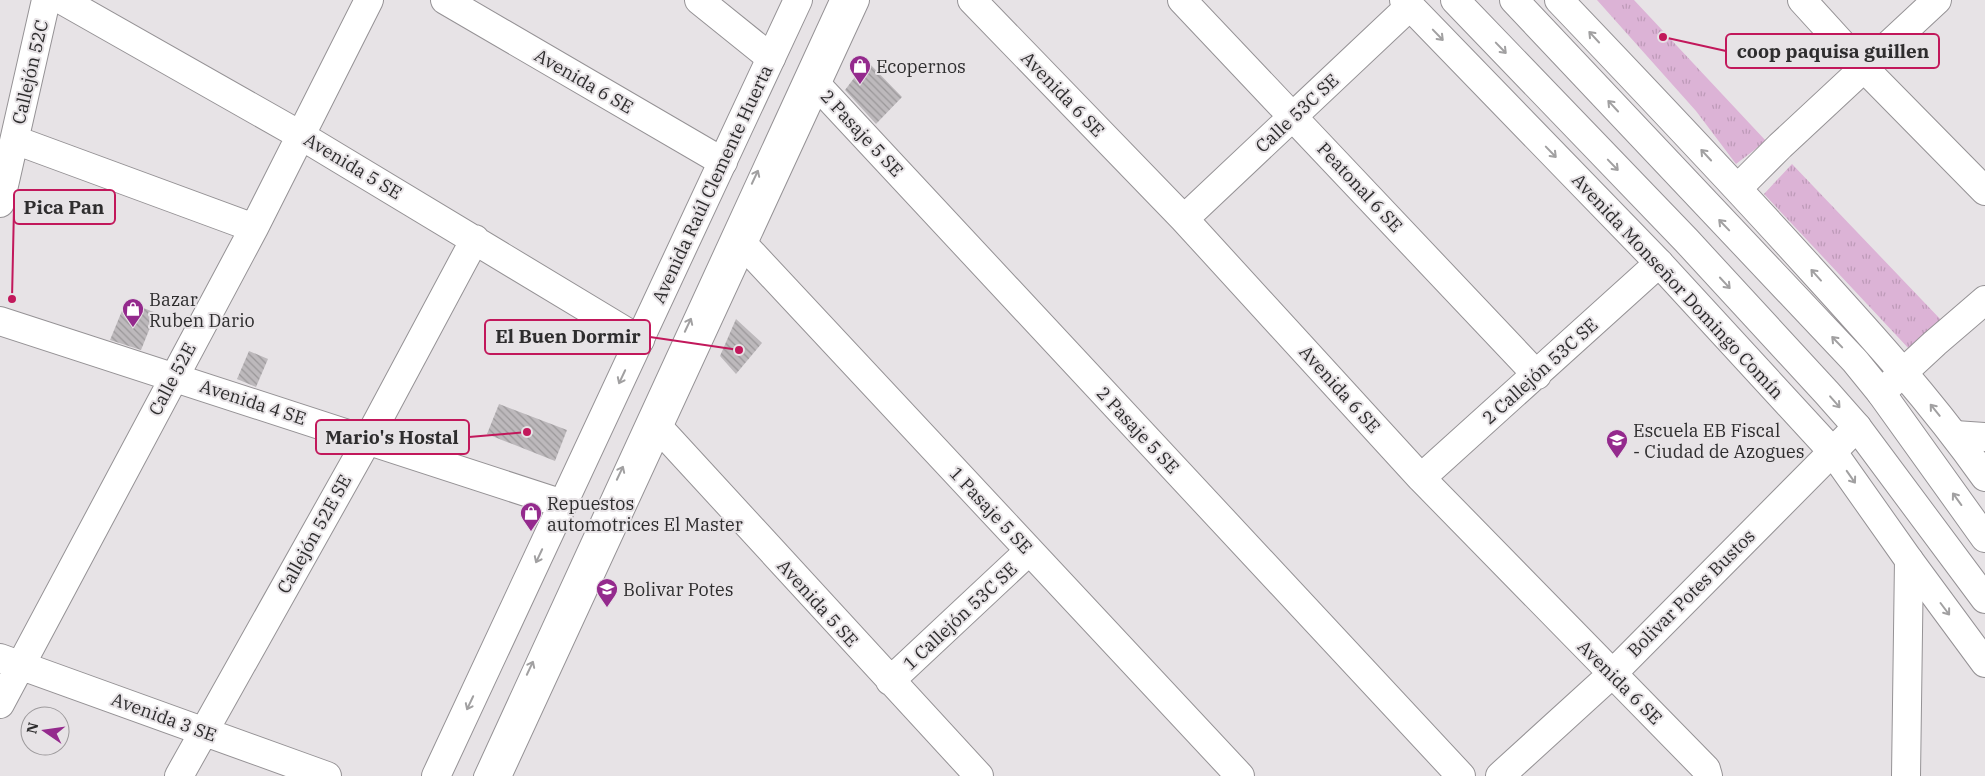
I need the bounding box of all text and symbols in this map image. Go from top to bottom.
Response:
street label: Callejón 52C [7,18,53,126]
one-way arrow [1432,29,1444,41]
one-way arrow [1588,31,1600,43]
callout: coop paquisa guillen [1726,34,1939,68]
text: coop paquisa guillen [1737,39,1930,63]
one-way arrow [1495,41,1507,54]
street label: Avenida 6 SE [531,43,637,119]
street label: Avenida 6 SE [1016,46,1110,142]
shop icon: Ecopernos [848,54,872,85]
place label: Ecopernos [876,55,966,78]
street label: Avenida Raúl Clemente Huerta [647,61,777,307]
street label: Calle 53C SE [1251,69,1343,157]
street label: 2 Pasaje 5 SE [816,85,908,181]
one-way arrow [1607,100,1619,113]
street label: Avenida 5 SE [300,128,406,204]
street label: Peatonal 6 SE [1312,137,1408,237]
one-way arrow [1545,145,1557,158]
one-way arrow [1700,149,1712,161]
one-way arrow [1607,158,1619,171]
street label: Avenida Monseñor Domingo Comín [1567,168,1789,404]
one-way arrow [751,170,761,185]
callout: Pica Pan [14,190,115,224]
text: Pica Pan [24,195,105,219]
one-way arrow [1718,218,1730,231]
one-way arrow [1810,268,1822,281]
one-way arrow [1719,276,1731,289]
place label: Bazar Ruben Dario [149,288,255,332]
shop icon: Bazar Ruben Dario [121,297,145,328]
street label: 2 Callejón 53C SE [1477,313,1603,429]
one-way arrow [683,318,693,333]
callout: El Buen Dormir [485,320,650,354]
text: El Buen Dormir [495,324,641,348]
one-way arrow [1831,336,1843,348]
street label: Calle 52E [143,339,201,419]
street label: Avenida 6 SE [1295,340,1385,438]
one-way arrow [617,369,627,384]
street label: Avenida 4 SE [197,374,309,430]
street label: 2 Pasaje 5 SE [1092,382,1184,478]
one-way arrow [1829,396,1841,409]
one-way arrow [1929,404,1940,417]
place label: Escuela EB Fiscal - Ciudad de Azogues [1633,419,1805,463]
callout: Mario's Hostal [316,420,469,454]
text: Mario's Hostal [325,425,459,449]
school or university icon: Escuela EB Fiscal - Ciudad de Azogues [1605,428,1629,459]
street label: 1 Pasaje 5 SE [945,462,1037,558]
one-way arrow [616,466,625,481]
street label: Callejón 52E SE [272,470,356,598]
one-way arrow [1846,470,1856,484]
place label: Repuestos automotrices El Master [547,492,743,536]
one-way arrow [1952,492,1962,506]
shop icon: Repuestos automotrices El Master [519,501,543,532]
street label: Bolivar Potes Bustos [1622,524,1760,662]
one-way arrow [534,548,543,563]
street label: Avenida 5 SE [773,554,863,652]
street label: 1 Callejón 53C SE [898,557,1022,675]
school or university icon: Bolivar Potes [595,577,619,608]
place label: Bolivar Potes [623,578,733,601]
one-way arrow [1940,602,1950,616]
street label: Avenida 6 SE [1573,635,1667,729]
one-way arrow [526,661,536,676]
street label: Avenida 3 SE [108,687,220,747]
one-way arrow [465,695,474,710]
north arrow [20,706,70,756]
text: N [22,721,42,735]

